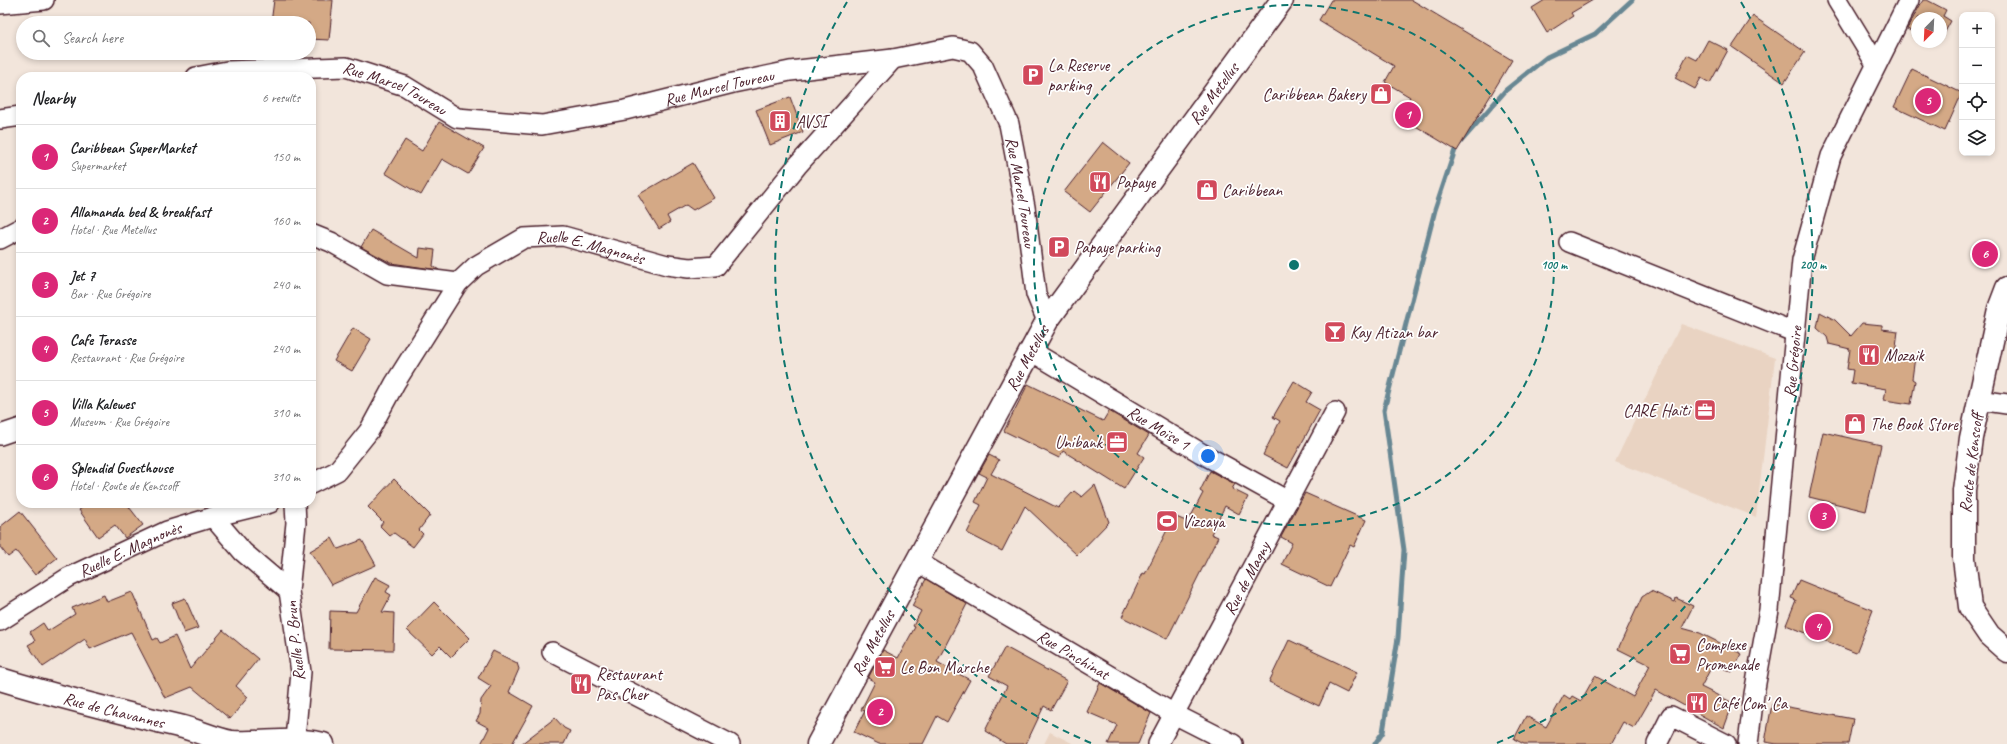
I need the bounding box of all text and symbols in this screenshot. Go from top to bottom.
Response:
north arrow [1911,12,1947,48]
map controls [1959,12,1995,156]
button: + [1959,12,1995,48]
search box [16,16,316,60]
icon: search [30,27,52,49]
text: Search here [62,29,123,48]
button: − [1959,48,1995,84]
place label: La Reserve parking [1048,55,1111,96]
street label: Rue Marcel Toureau [340,56,452,121]
street label: Rue Metellus [1184,57,1244,128]
parking icon: La Reserve parking [1020,62,1046,88]
street label: Rue Marcel Toureau [662,64,777,110]
shop icon: Caribbean Bakery [1368,81,1394,107]
place label: Caribbean Bakery [1262,84,1367,105]
button: locate [1959,84,1995,120]
pin: 5 [1915,86,1941,116]
text: Nearby [32,88,75,109]
text: 6 results [262,90,300,106]
pin: 1 [1395,100,1421,130]
building icon: AVSI [767,108,793,134]
place label: AVSI [796,111,831,132]
button: layers [1959,120,1995,156]
street label: Rue Marcel Toureau [1001,135,1041,250]
text: Caribbean SuperMarket [70,139,195,158]
text: 1 [42,149,48,165]
text: 150 m [272,149,300,165]
text: Supermarket [70,158,125,174]
restaurant icon: Papaye [1087,169,1113,195]
place label: Papaye [1116,172,1157,193]
shop icon: Caribbean [1194,177,1220,203]
place label: Caribbean [1222,180,1283,201]
text: Allamanda bed & breakfast [70,203,210,222]
text: 2 [42,213,48,229]
text: 160 m [272,213,300,229]
text: Hotel · Rue Metellus [70,222,156,238]
street label: Ruelle E. Magnonès [536,225,649,269]
parking icon: Papaye parking [1046,234,1072,260]
place label: Papaye parking [1074,237,1161,258]
pin: 6 [1972,239,1998,269]
text: 100 m [1541,257,1568,273]
text: 200 m [1800,257,1827,273]
centre of rings [1287,258,1301,272]
text: Jet 7 [70,267,95,286]
text: 3 [42,277,48,293]
text: 240 m [272,277,300,293]
text: Bar · Rue Grégoire [70,286,151,302]
bar icon: Kay Atizan bar [1322,319,1348,345]
street label: Rue Metellus [1001,320,1054,394]
place label: Kay Atizan bar [1350,322,1439,343]
street label: Rue Grégoire [1779,324,1806,398]
text: Cafe Terasse [70,331,136,350]
text: 4 [42,341,48,357]
text: 240 m [272,341,300,357]
restaurant icon: Mozaik [1856,342,1882,368]
place label: Mozaik [1884,345,1926,366]
text: Restaurant · Rue Grégoire [70,350,184,366]
text: Villa Kalewes [70,395,135,414]
office icon: CARE Haiti [1692,397,1718,423]
place label: CARE Haiti [1623,400,1693,421]
street label: Rue Moïse 1 [1124,401,1195,455]
text: 5 [42,405,48,421]
text: 310 m [272,405,300,421]
street label: Route de Kenscoff [1954,409,1988,514]
shop icon: The Book Store [1842,411,1868,437]
text: Museum · Rue Grégoire [70,414,169,430]
place label: The Book Store [1870,414,1959,435]
office icon: Unibank [1104,429,1130,455]
place label: Unibank [1055,432,1104,453]
your location [1198,446,1218,466]
text: Splendid Guesthouse [70,459,173,478]
text: 6 [42,469,48,485]
text: 310 m [272,469,300,485]
text: Hotel · Route de Kenscoff [70,478,178,494]
pin: 3 [1810,501,1836,531]
sports icon: Vizcaya [1154,508,1180,534]
place label: Vizcaya [1182,511,1226,532]
street label: Ruelle E. Magnonès [75,516,186,581]
street label: Rue de Magny [1218,537,1275,618]
street label: Ruelle P. Brun [280,600,310,682]
street label: Rue Metellus [847,605,900,679]
pin: 4 [1805,612,1831,642]
street label: Rue Pinchinat [1033,625,1115,685]
place label: Complexe Promenade [1696,634,1760,675]
supermarket icon: Complexe Promenade [1667,641,1693,667]
supermarket icon: Le Bon Marche [872,654,898,680]
place label: Le Bon Marche [900,657,990,678]
place label: Restaurant Pas Cher [596,664,664,705]
restaurant icon: Restaurant Pas Cher [568,671,594,697]
street label: Rue de Chavannes [61,687,168,733]
restaurant icon: Café Com' Ca [1684,690,1710,716]
place label: Café Com' Ca [1712,693,1789,714]
pin: 2 [867,697,893,727]

